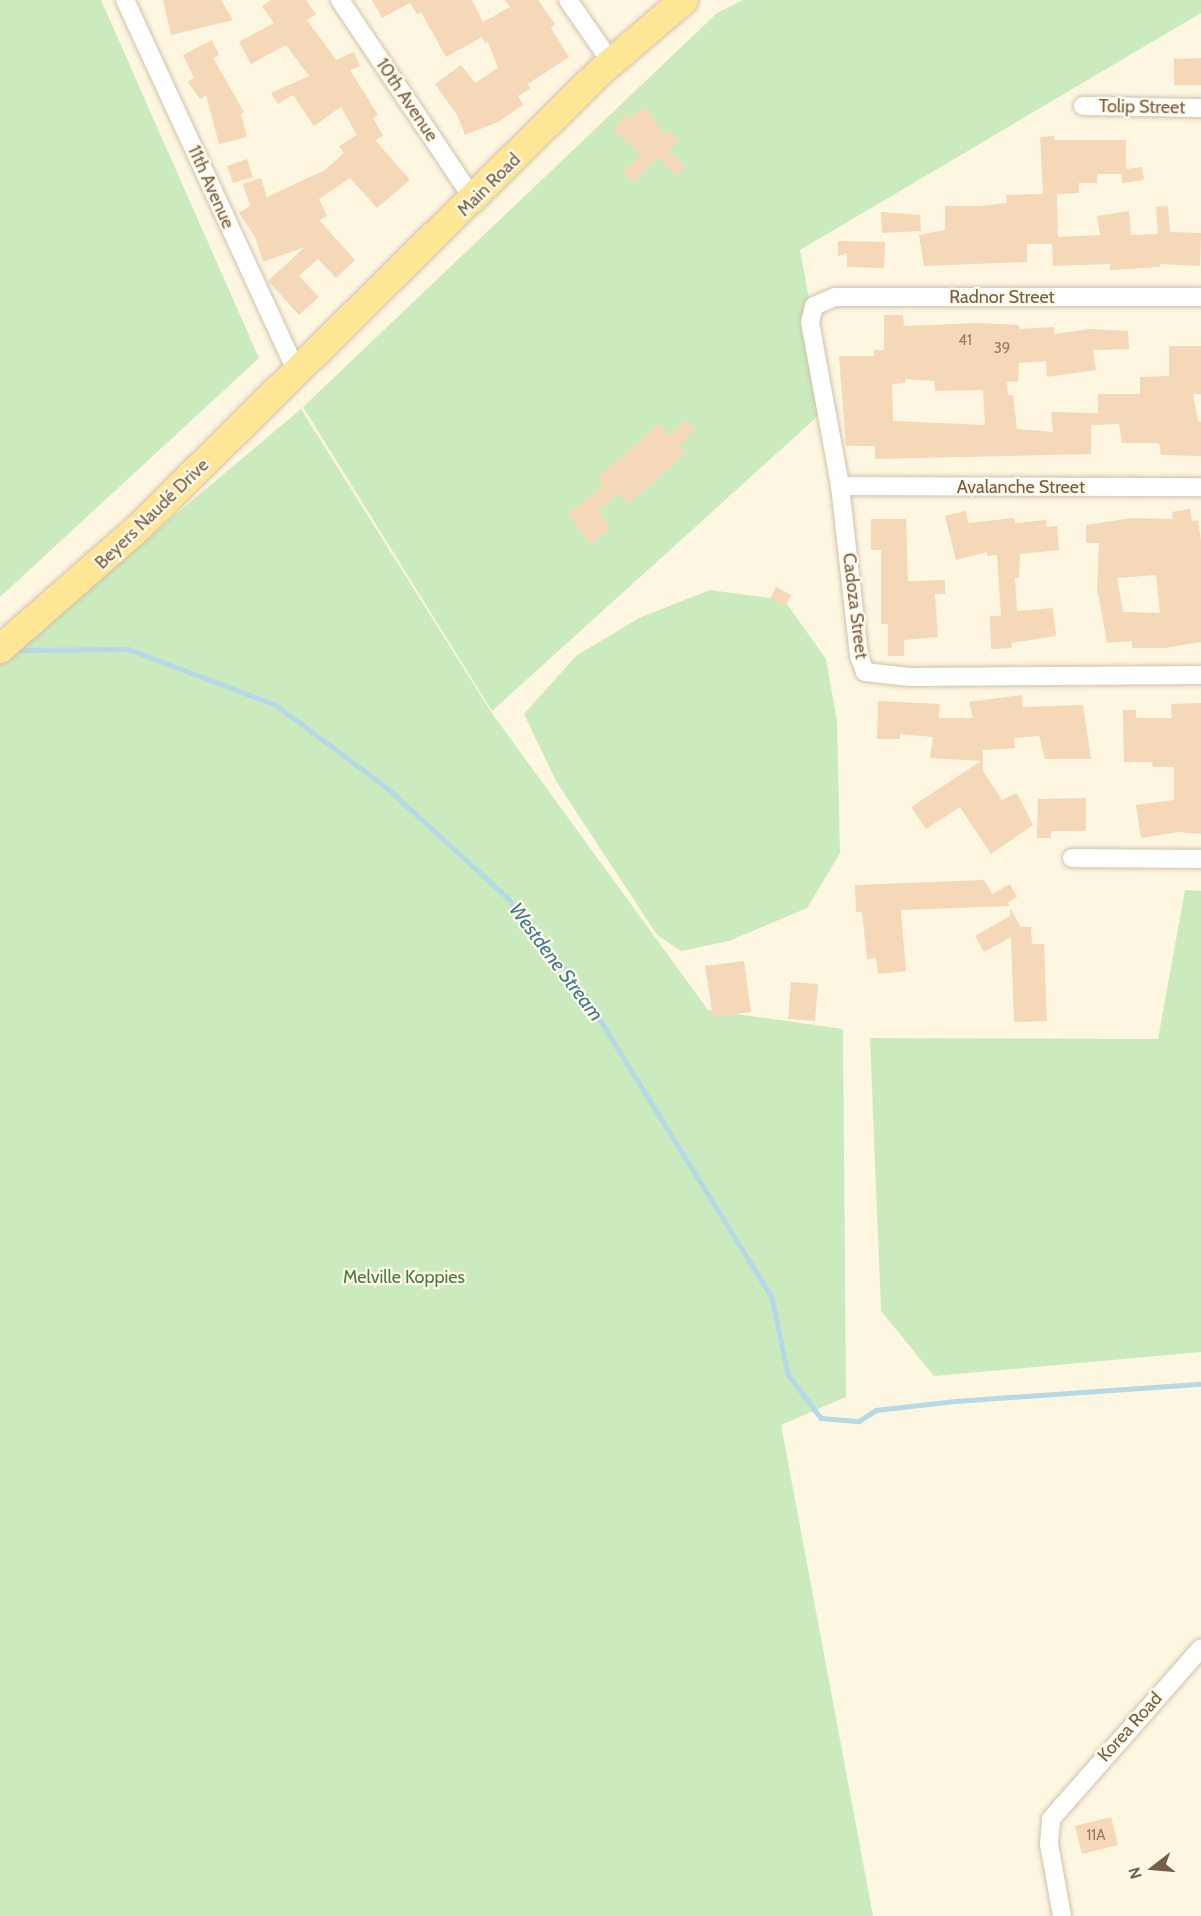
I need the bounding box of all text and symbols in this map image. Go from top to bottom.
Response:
street label: 10th Avenue [371,54,443,146]
street label: Tolip Street [1099,95,1185,119]
street label: 11th Avenue [183,142,239,232]
street label: Main Road [453,149,525,221]
street label: Radnor Street [949,286,1055,308]
house number: 41 [958,332,972,350]
house number: 39 [994,340,1010,358]
street label: Beyers Naudé Drive [91,454,213,574]
street label: Avalanche Street [957,476,1085,498]
street label: Cadoza Street [838,552,872,660]
water label: Westdene Stream [504,898,608,1026]
park label: Melville Koppies [343,1266,465,1288]
street label: Korea Road [1093,1688,1167,1766]
house number: 11A [1086,1827,1106,1845]
north arrow [1123,1838,1183,1898]
text: N [1125,1865,1146,1881]

